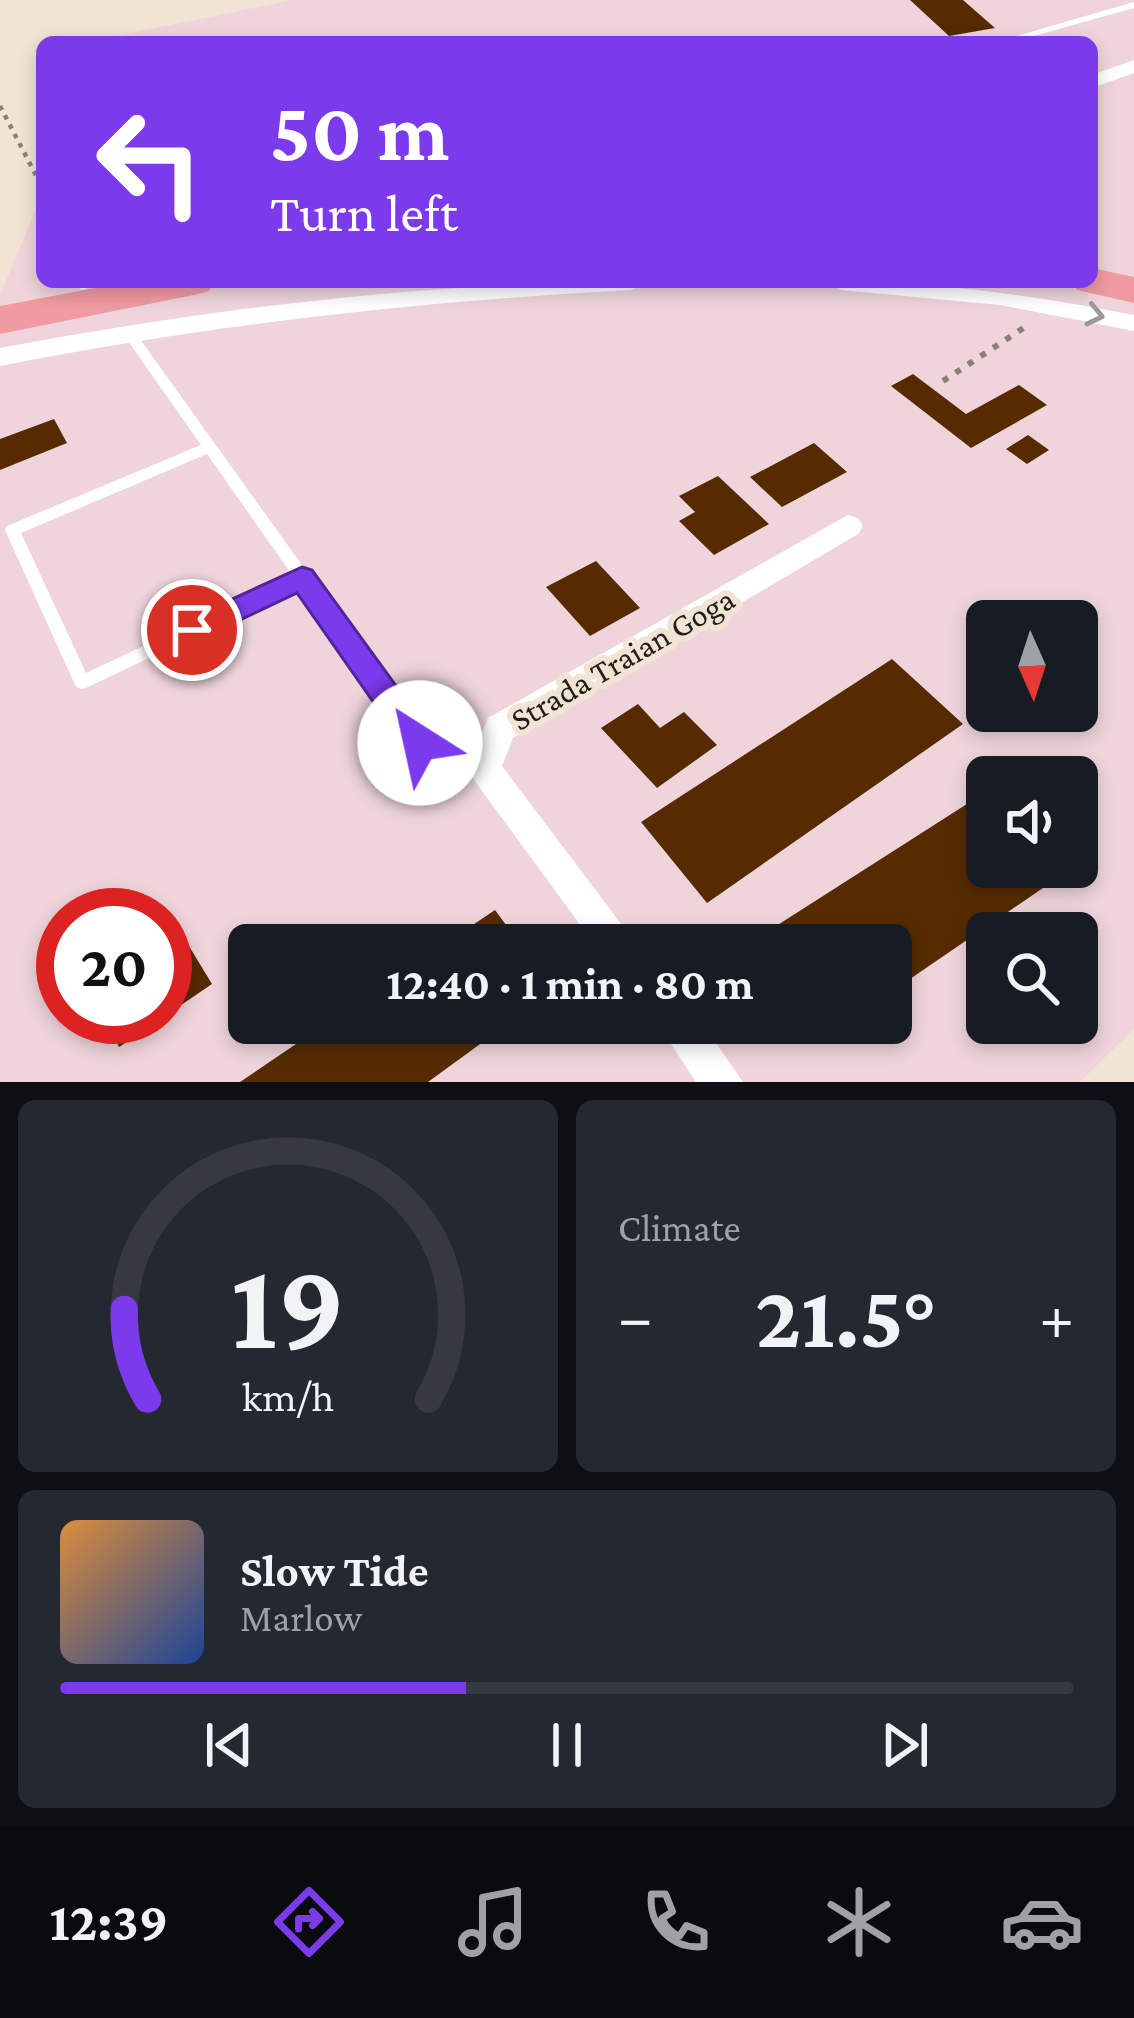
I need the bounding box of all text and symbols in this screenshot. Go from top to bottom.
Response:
icon: left [72,84,228,240]
text: 50 m [270,85,449,178]
text: Turn left [270,183,458,243]
one-way arrow [1085,301,1105,326]
pin [141,579,243,681]
street label: Strada Traian Goga [504,579,741,737]
icon: arrive [159,597,225,663]
north arrow [966,600,1098,732]
map controls [966,600,1098,1044]
position arrow [357,680,483,806]
button: sound [966,756,1098,888]
speed limit sign: 20 [36,888,192,1044]
button: search [966,912,1098,1044]
text: 12:40 · 1 min · 80 m [386,959,754,1009]
text: Climate [618,1206,741,1249]
text: 19 [231,1236,345,1375]
text: 21.5° [755,1266,937,1366]
text: − [618,1280,653,1353]
text: + [1039,1280,1074,1353]
text: km/h [242,1373,334,1420]
text: Slow Tide [240,1546,429,1596]
text: Marlow [240,1596,362,1639]
icon: previous [196,1712,262,1778]
icon: pause [534,1712,600,1778]
icon: next [872,1712,938,1778]
icon: directions [267,1880,351,1964]
icon: music [451,1880,535,1964]
icon: phone [634,1880,718,1964]
icon: climate [817,1880,901,1964]
icon: car [1000,1880,1084,1964]
text: 12:39 [50,1892,168,1952]

